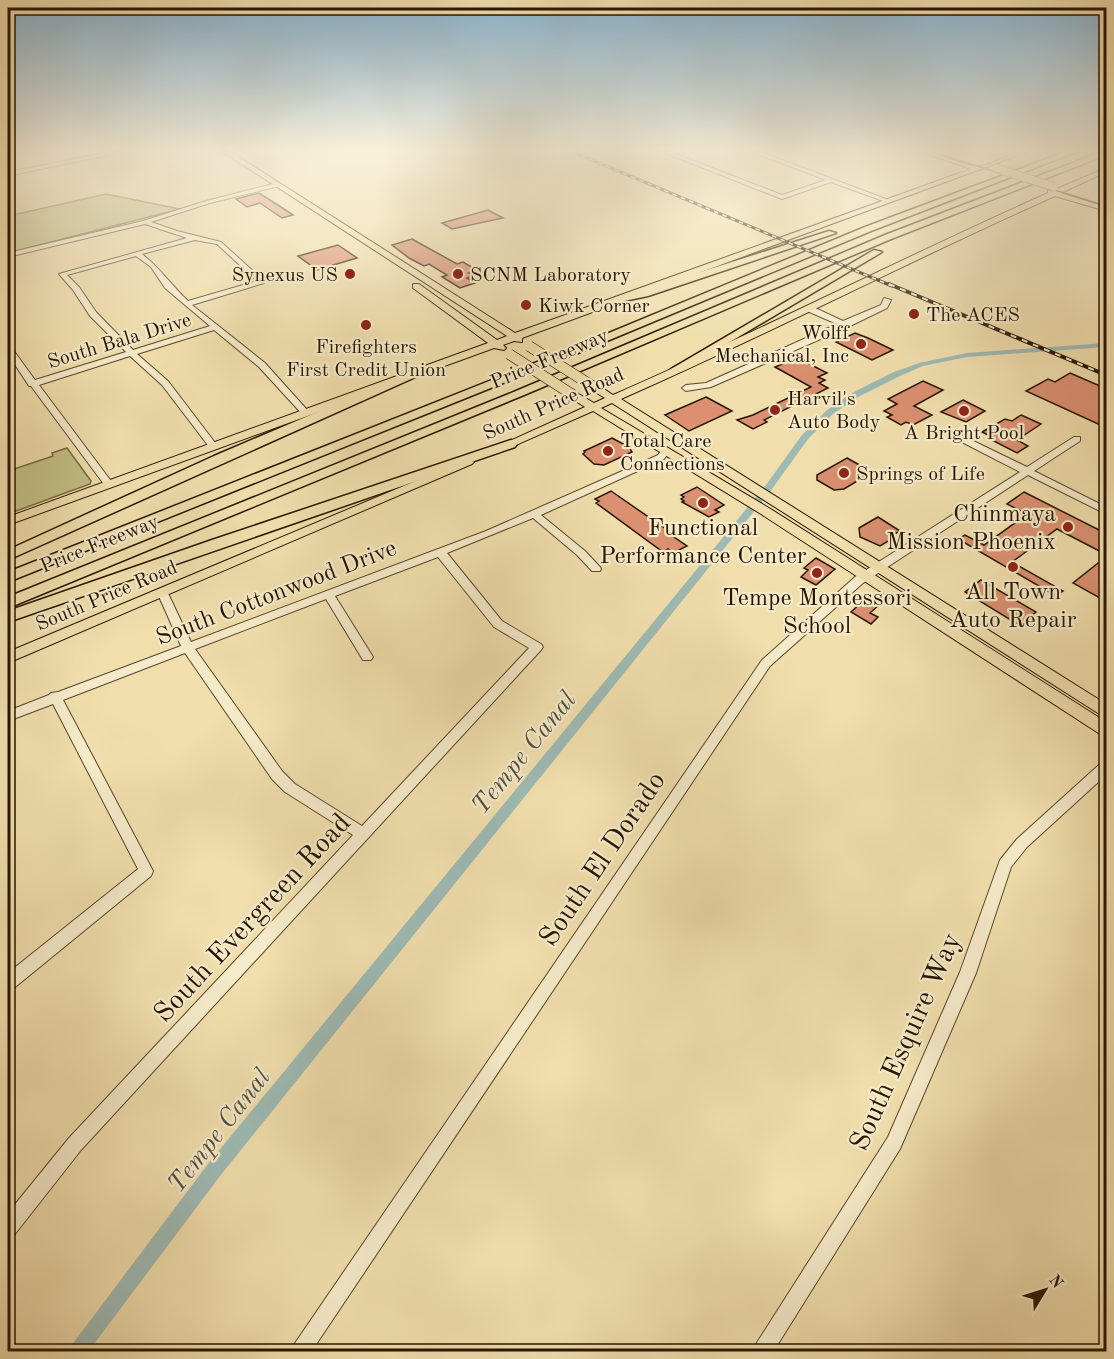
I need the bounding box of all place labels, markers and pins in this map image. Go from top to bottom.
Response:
place label: Synexus US [232,266,338,286]
place label: SCNM Laboratory [470,266,631,286]
marker: Synexus US [343,267,357,281]
marker: SCNM Laboratory [451,267,465,281]
place label: Kiwk Corner [538,297,650,317]
marker: Kiwk Corner [519,298,533,312]
place label: The ACES [926,306,1020,326]
marker: The ACES [907,307,921,321]
marker: Firefighters First Credit Union [359,318,373,332]
place label: Wolff Mechanical, Inc [715,324,850,367]
marker: Wolff Mechanical, Inc [854,337,868,351]
place label: Firefighters First Credit Union [286,338,446,381]
place label: Harvil's Auto Body [787,390,881,433]
marker: Harvil's Auto Body [768,403,782,417]
marker: A Bright Pool [957,404,971,418]
place label: A Bright Pool [904,424,1024,444]
place label: Total Care Connections [620,432,725,475]
marker: Total Care Connections [601,444,615,458]
place label: Springs of Life [856,465,985,485]
marker: Springs of Life [837,466,851,480]
marker: Functional Performance Center [696,496,710,510]
place label: Chinmaya Mission Phoenix [886,503,1056,555]
place label: Functional Performance Center [599,517,807,569]
marker: Chinmaya Mission Phoenix [1061,520,1075,534]
marker: All Town Auto Repair [1006,560,1020,574]
marker: Tempe Montessori School [810,566,824,580]
place label: All Town Auto Repair [949,581,1077,633]
place label: Tempe Montessori School [722,587,912,639]

